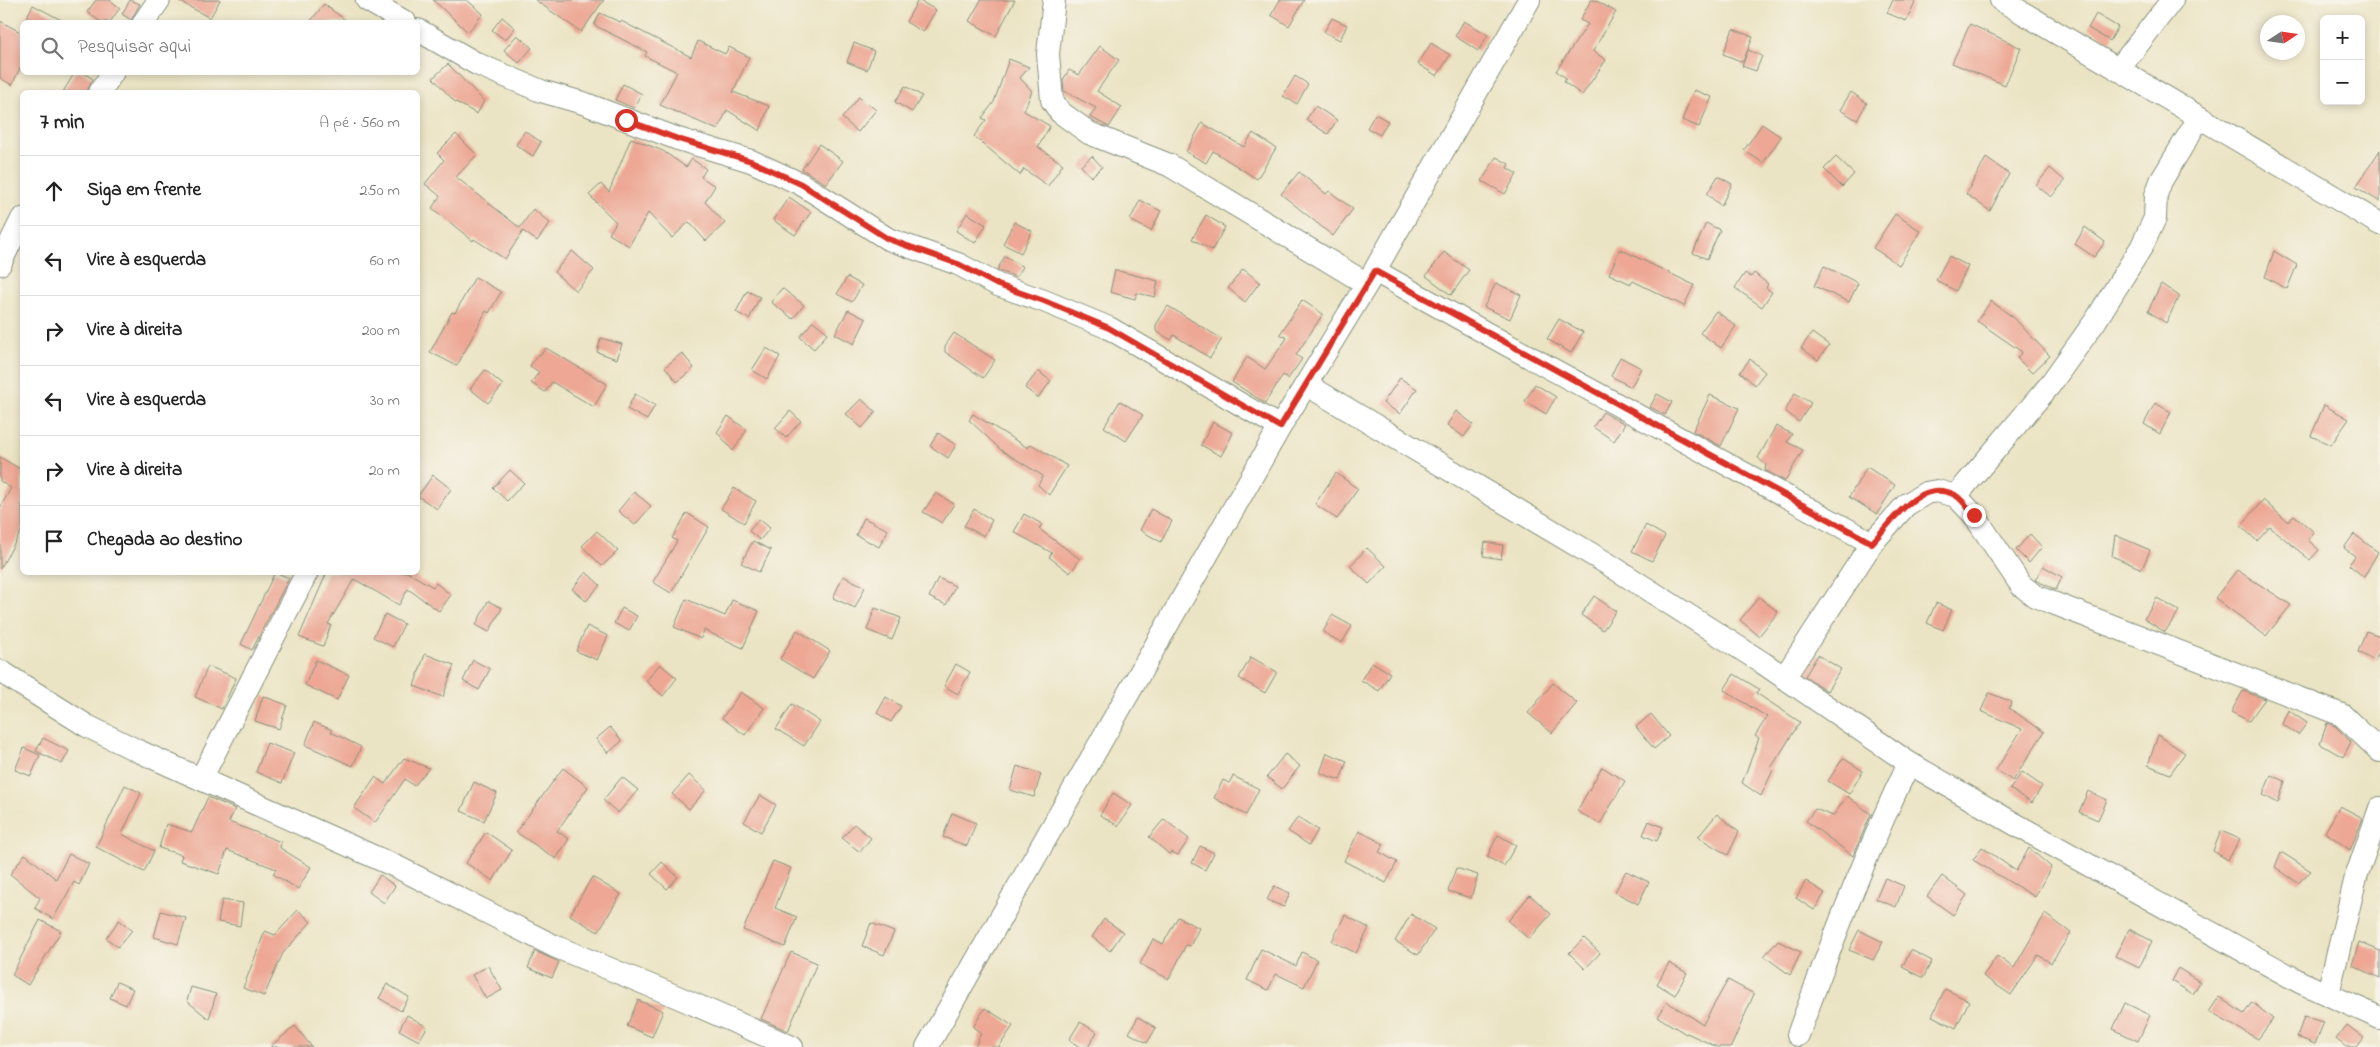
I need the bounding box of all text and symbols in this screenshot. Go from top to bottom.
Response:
north arrow [2260,15,2305,60]
map controls [2320,15,2365,105]
button: + [2320,15,2365,60]
search box [20,20,420,75]
icon: search [38,34,66,62]
text: Pesquisar aqui [78,34,191,61]
button: − [2320,60,2365,105]
text: 7 min [40,108,84,138]
route start [615,109,638,132]
text: A pé · 560 m [319,111,400,135]
icon: ahead [40,177,68,205]
text: Siga em frente [87,177,201,204]
text: 250 m [360,179,400,203]
icon: left [40,247,68,275]
text: Vire à esquerda [87,247,206,274]
text: 60 m [370,249,400,273]
icon: right [40,317,68,345]
text: Vire à direita [87,317,182,344]
text: 200 m [362,319,400,343]
icon: left [40,387,68,415]
text: Vire à esquerda [87,387,206,414]
text: 30 m [370,389,400,413]
icon: right [40,457,68,485]
text: Vire à direita [87,457,182,484]
text: 20 m [369,459,400,483]
route end [1963,504,1986,527]
icon: arrive [40,527,68,555]
text: Chegada ao destino [87,527,242,554]

